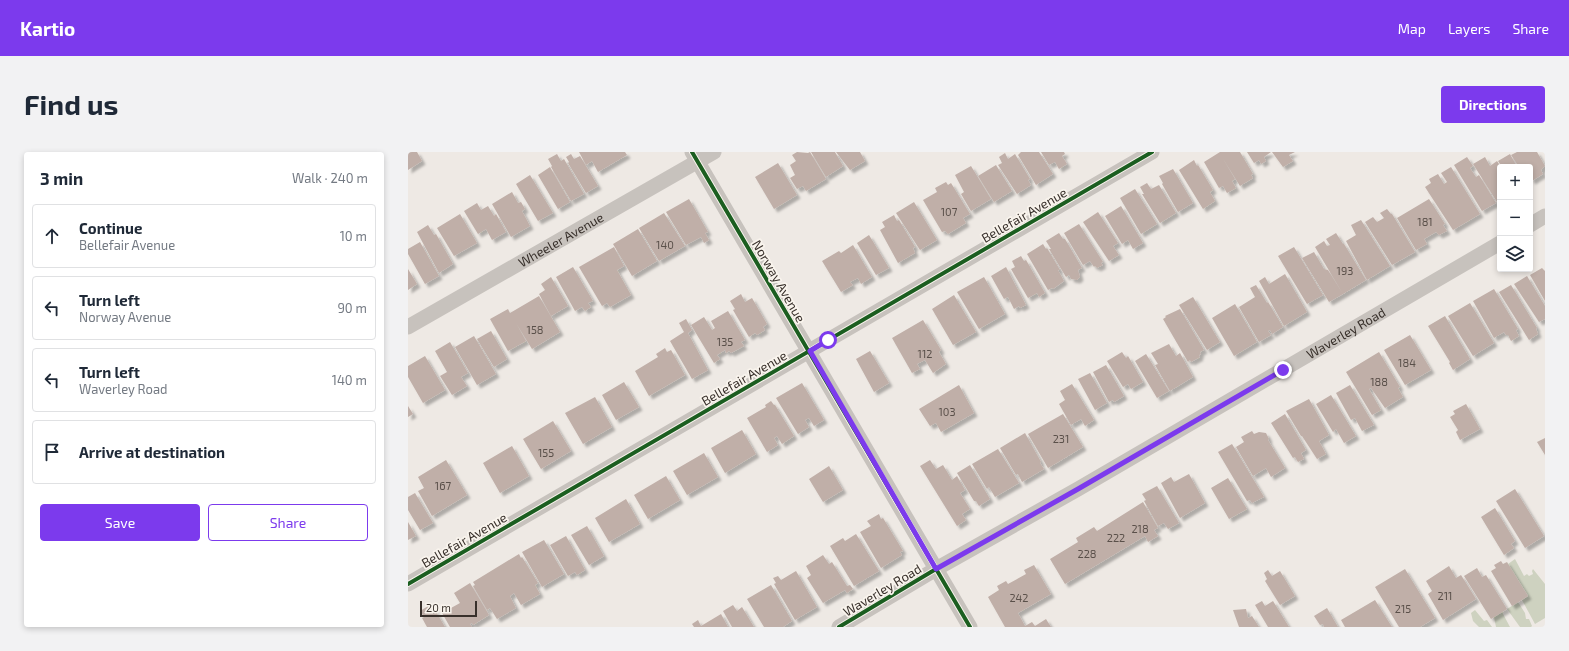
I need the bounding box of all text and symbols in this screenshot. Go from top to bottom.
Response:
text: Kartio [20,17,75,40]
text: Map [1398,20,1426,37]
text: Layers [1448,20,1490,37]
text: Share [1512,20,1549,37]
button: Directions [1441,86,1545,123]
text: Find us [24,87,118,121]
map controls [1497,164,1533,272]
button: + [1497,164,1533,200]
text: 3 min [40,168,83,188]
text: Walk · 240 m [292,170,368,186]
street label: Bellefair Avenue [978,184,1070,246]
button: − [1497,200,1533,236]
house number: 107 [941,205,958,218]
street label: Wheeler Avenue [515,209,606,270]
house number: 181 [1417,215,1433,228]
text: Continue [79,219,142,237]
icon: ahead [41,225,63,247]
text: 10 m [340,228,367,244]
button: layers [1497,236,1533,272]
text: Bellefair Avenue [79,237,175,253]
street label: Norway Avenue [749,237,809,325]
house number: 140 [656,238,674,251]
house number: 193 [1337,264,1353,277]
text: Turn left [79,291,140,309]
icon: left [41,297,63,319]
text: 90 m [337,300,367,316]
street label: Waverley Road [1304,304,1388,362]
text: Norway Avenue [79,309,171,325]
house number: 158 [527,323,543,336]
route start [819,331,837,349]
house number: 135 [717,335,733,348]
street label: Bellefair Avenue [698,347,790,409]
house number: 112 [918,347,932,360]
house number: 184 [1398,356,1416,369]
route end [1274,361,1292,379]
text: Turn left [79,363,140,381]
icon: left [41,369,63,391]
text: 140 m [332,372,367,388]
house number: 188 [1370,375,1388,388]
text: Waverley Road [79,381,168,397]
house number: 103 [938,405,956,418]
house number: 231 [1053,432,1069,445]
icon: arrive [41,441,63,463]
text: Arrive at destination [79,443,225,461]
house number: 155 [538,446,554,459]
house number: 167 [435,479,452,492]
button: Save [40,504,200,541]
button: Share [208,504,368,541]
street label: Bellefair Avenue [418,509,510,571]
house number: 218 [1131,522,1149,535]
house number: 222 [1107,531,1125,544]
house number: 228 [1077,547,1097,560]
street label: Waverley Road [840,560,924,620]
house number: 211 [1438,589,1452,602]
house number: 242 [1009,591,1029,604]
scale bar [420,599,477,618]
text: 20 m [426,601,451,614]
house number: 215 [1395,602,1411,615]

